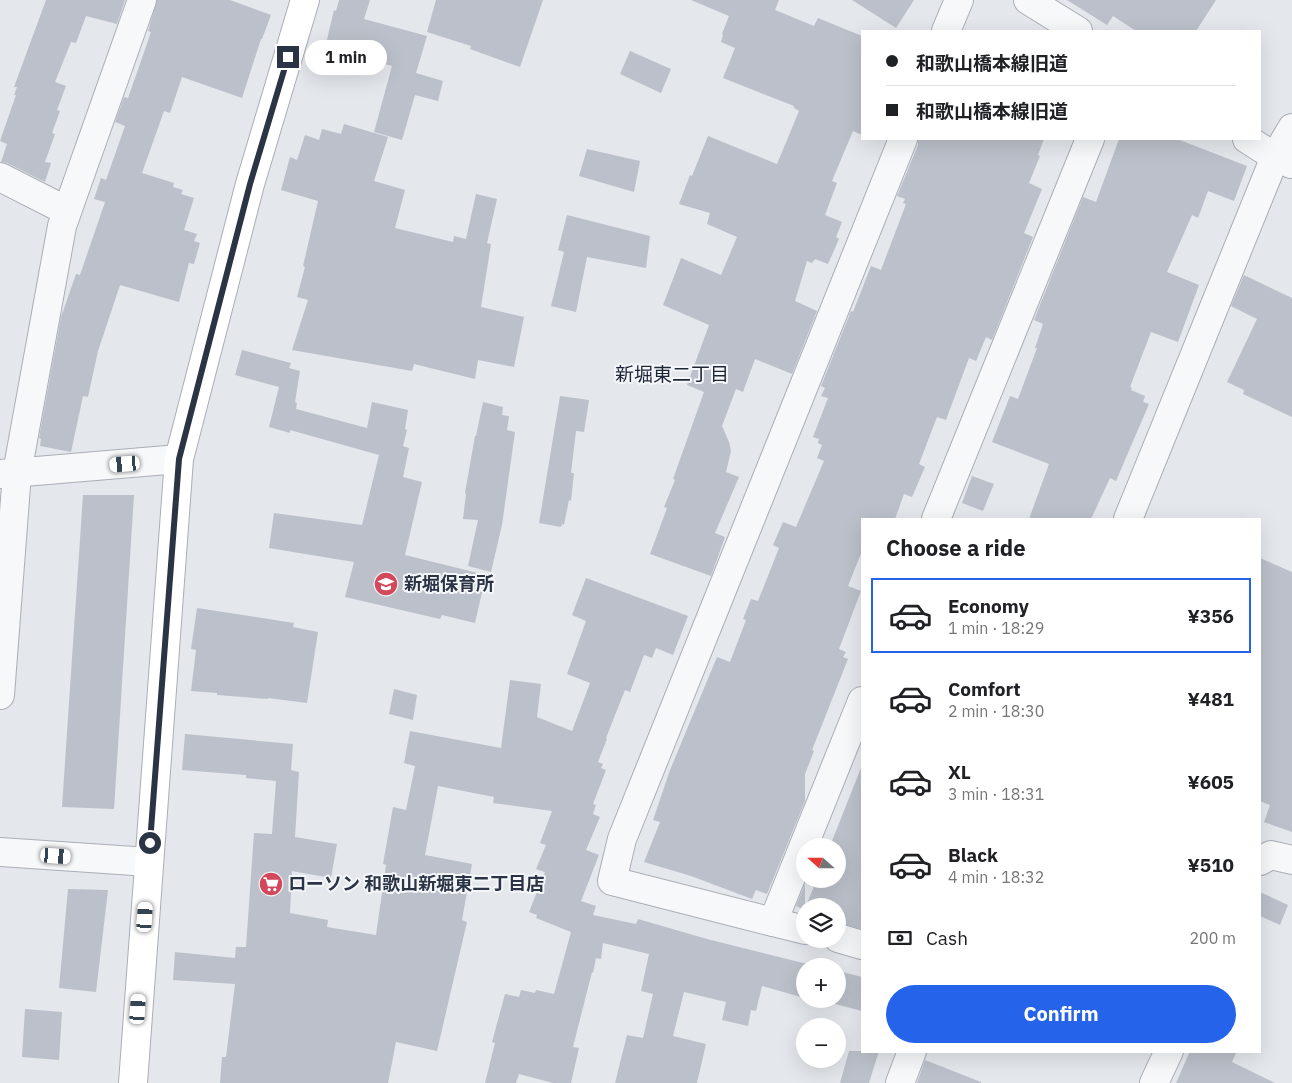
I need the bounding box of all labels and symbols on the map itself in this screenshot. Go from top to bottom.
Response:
callout: 1 min [306,40,388,74]
route end [277,46,299,68]
district label: 新堀東二丁目 [615,362,729,386]
car [109,455,140,473]
school or university icon: 新堀保育所 [373,571,399,597]
place label: 新堀保育所 [404,572,494,595]
route start [139,832,161,854]
north arrow [796,838,846,888]
car [40,847,71,865]
supermarket icon: ローソン 和歌山新堀東二丁目店 [258,871,284,897]
place label: ローソン 和歌山新堀東二丁目店 [288,872,544,895]
car [136,902,153,932]
car [129,994,146,1024]

